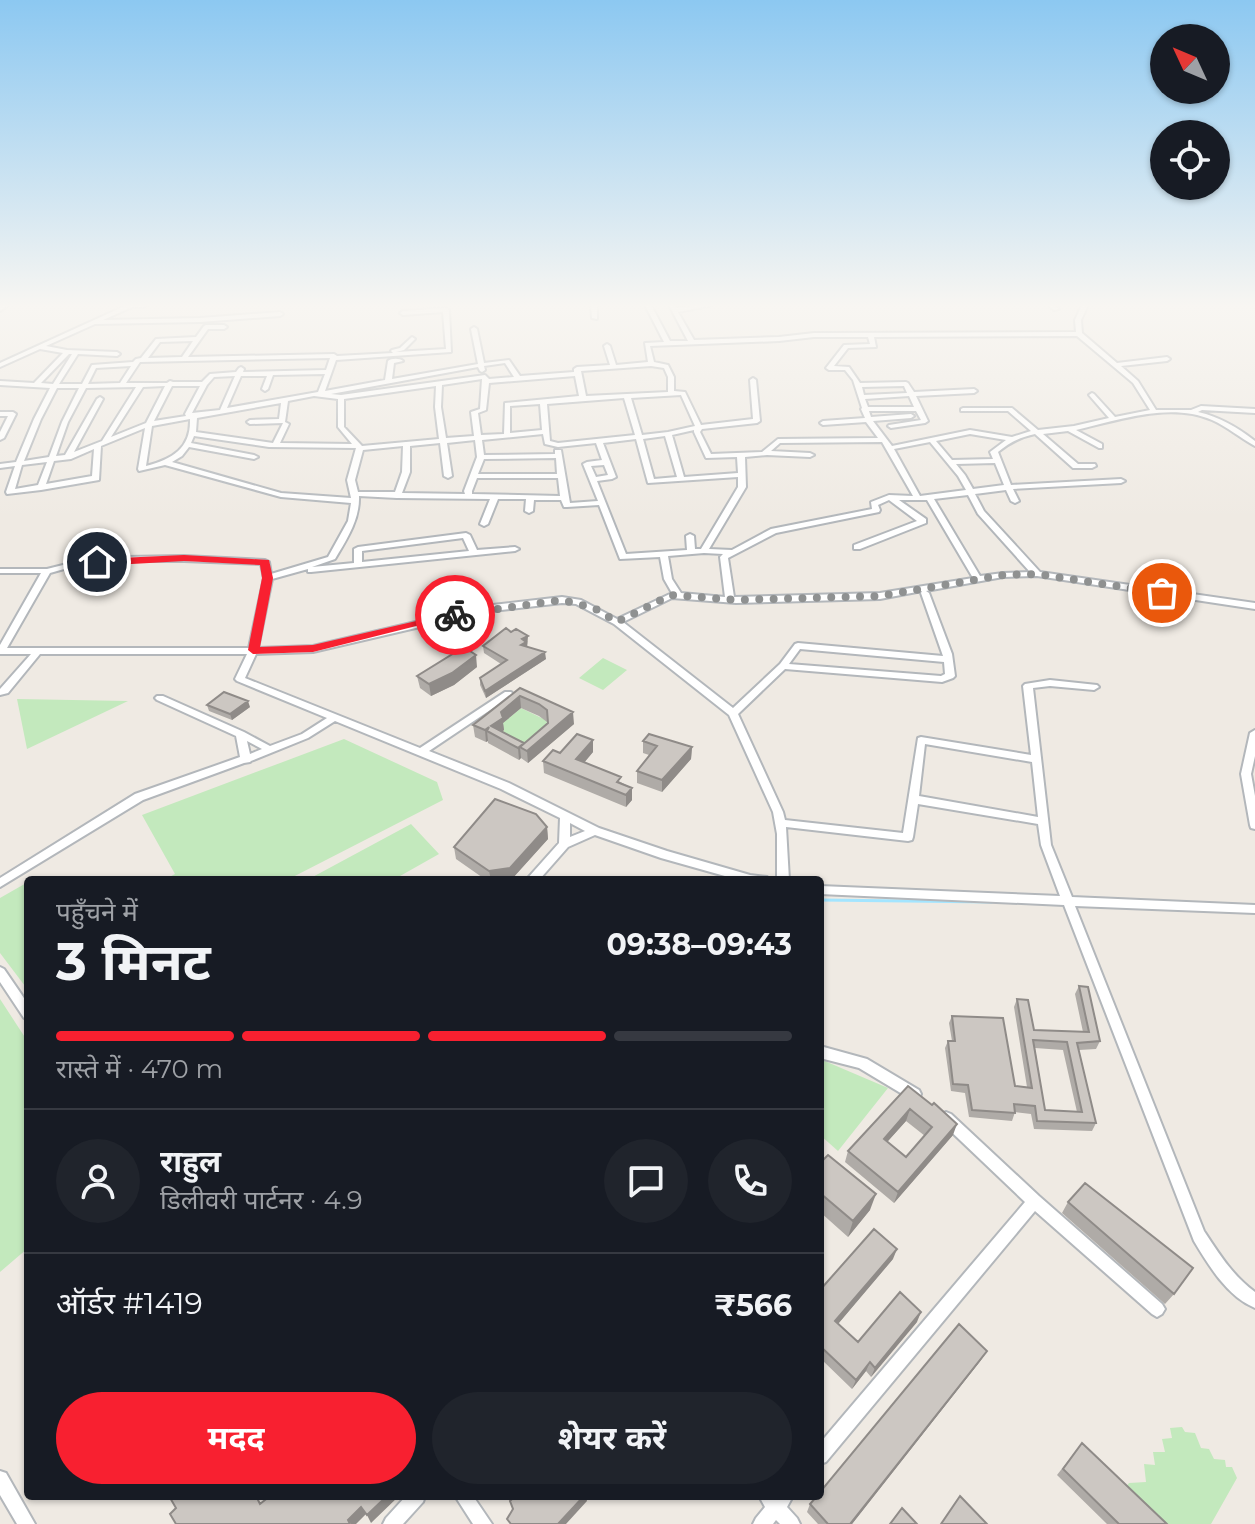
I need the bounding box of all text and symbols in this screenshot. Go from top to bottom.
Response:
north arrow [1150,24,1230,104]
map controls [1150,24,1230,200]
button: locate [1150,120,1230,200]
pin [63,528,131,596]
icon: home [75,540,119,584]
pin [1128,559,1196,627]
icon: bag [1140,571,1184,615]
courier [415,575,495,655]
icon: bike [433,593,477,637]
text: पहुँचने में [56,896,138,928]
text: 09:38–09:43 [606,926,792,963]
text: 3 मिनट [56,930,211,993]
text: रास्ते में · 470 m [56,1053,223,1085]
button: person [56,1139,140,1223]
button: chat [604,1139,688,1223]
button: phone [708,1139,792,1223]
text: राहुल [160,1143,221,1180]
text: डिलीवरी पार्टनर · 4.9 [160,1184,363,1216]
text: ऑर्डर #1419 [56,1285,203,1322]
text: ₹566 [714,1287,792,1324]
button: मदद [56,1392,416,1484]
button: शेयर करें [432,1392,792,1484]

